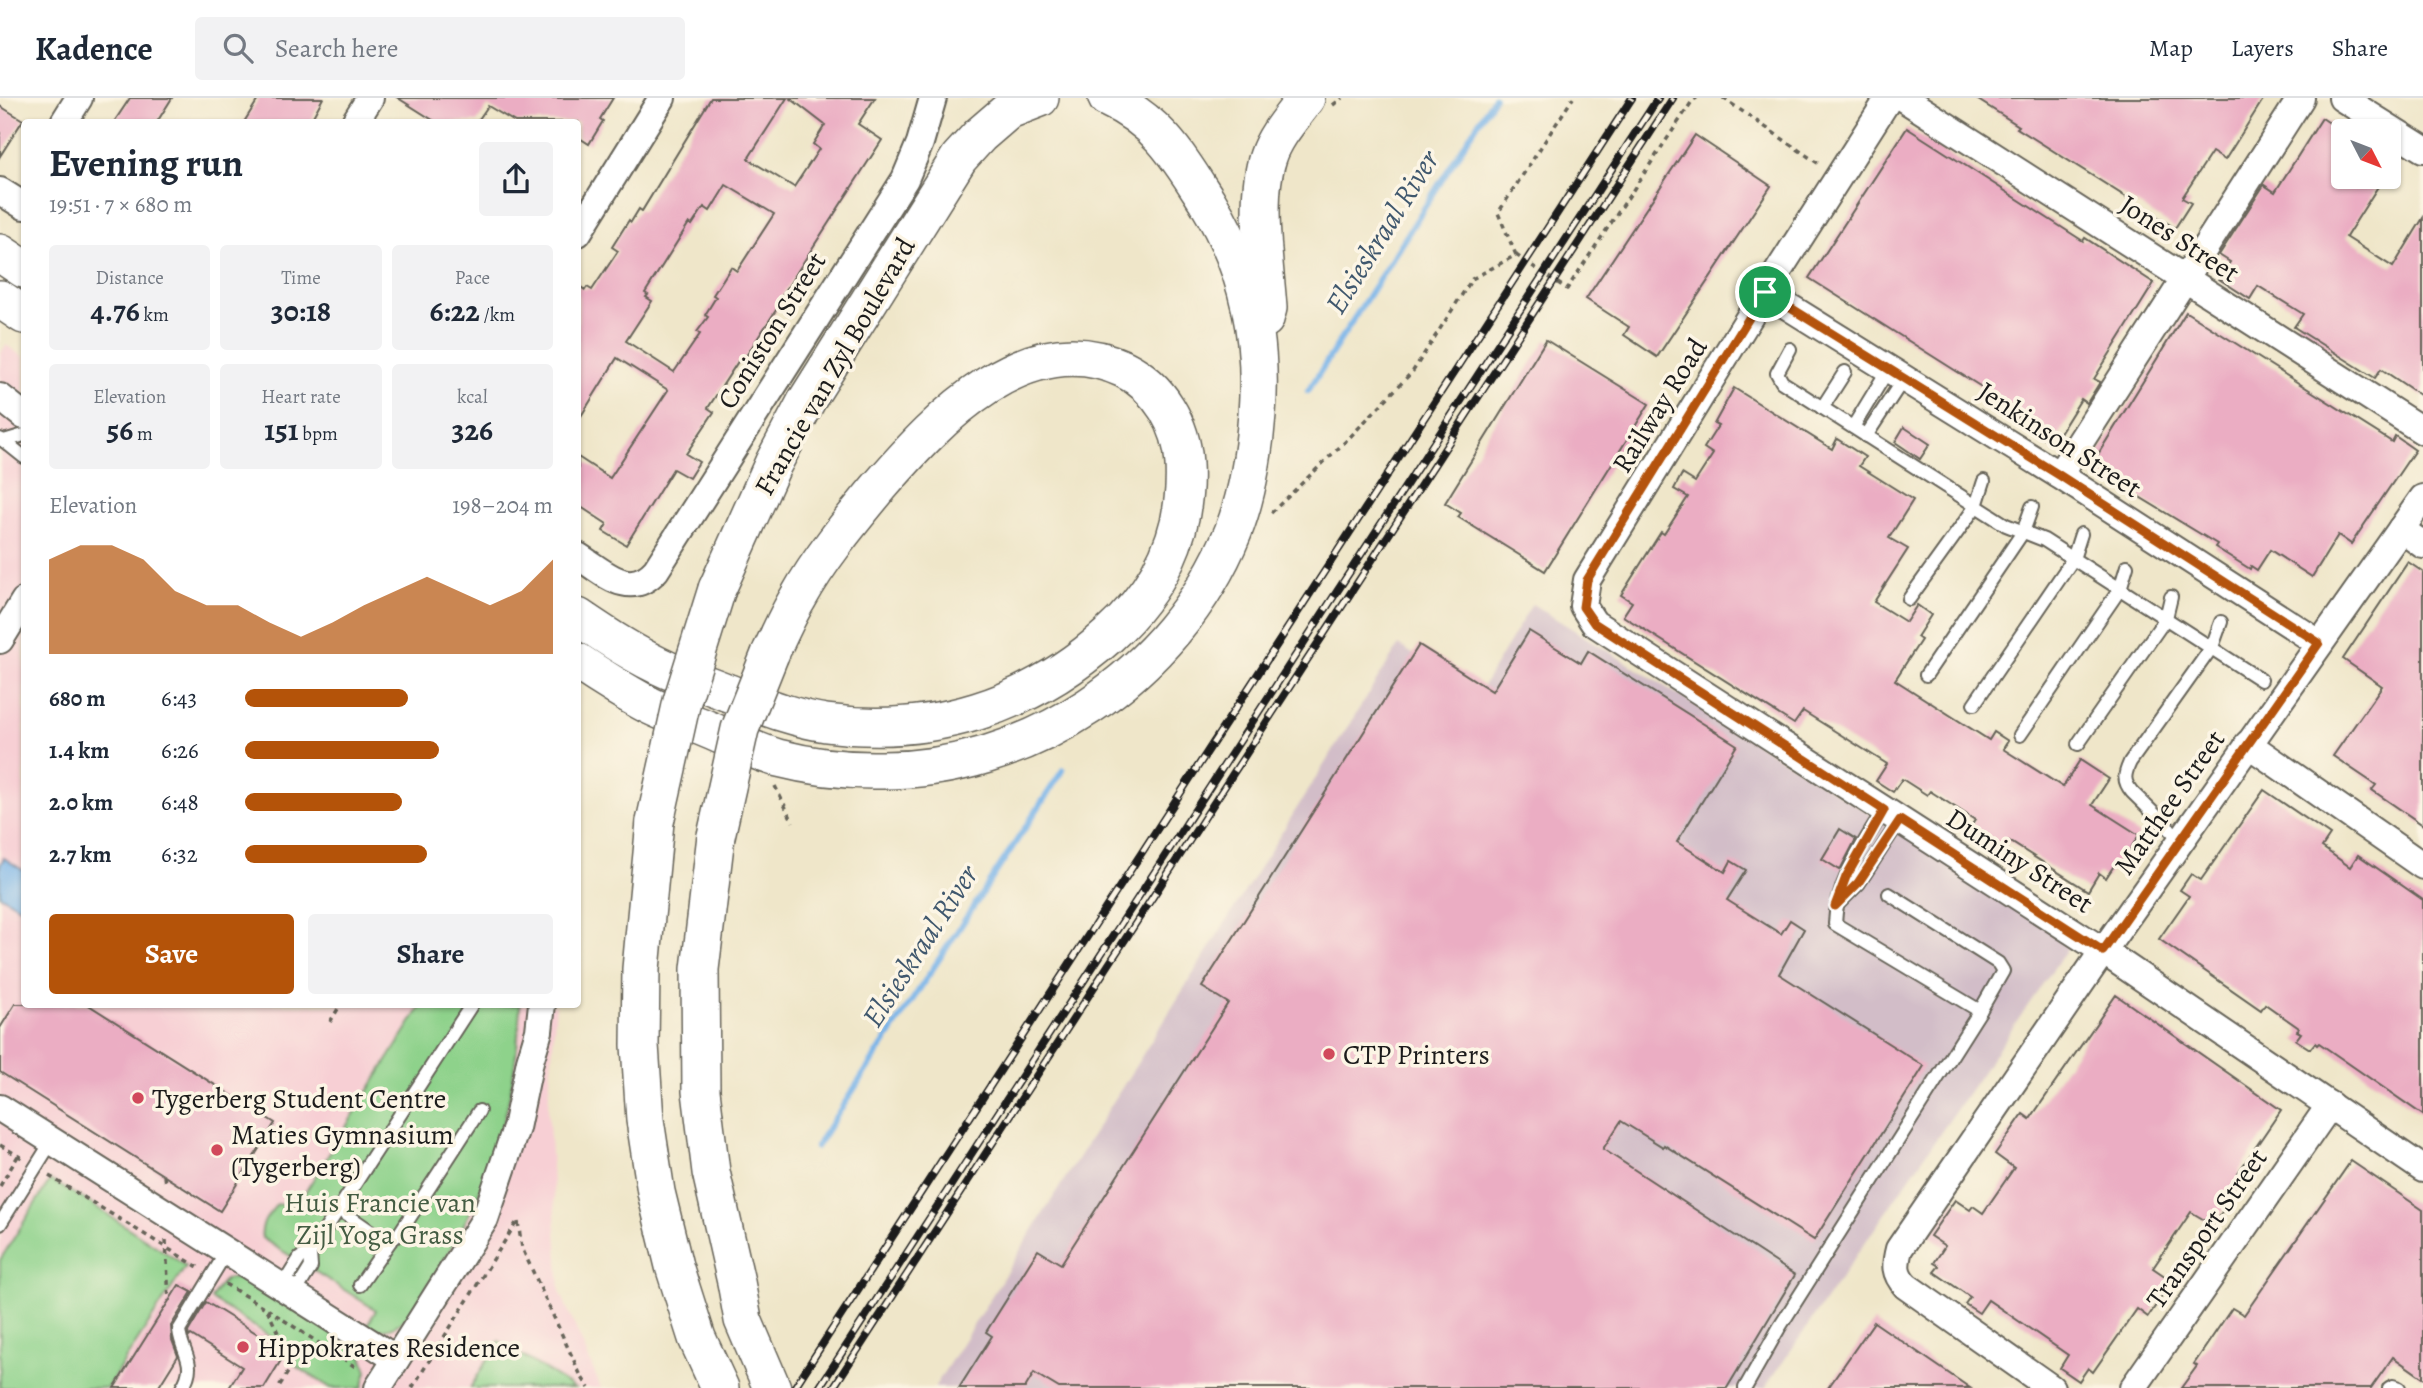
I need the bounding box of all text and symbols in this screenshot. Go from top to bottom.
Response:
search box [195,17,685,80]
text: Kadence [35,26,153,71]
icon: search [219,29,257,67]
text: Search here [275,31,398,66]
text: Map [2149,32,2193,64]
text: Layers [2231,32,2294,64]
text: Share [2332,32,2388,64]
north arrow [2331,119,2401,189]
map controls [2331,119,2401,189]
text: Evening run [49,137,243,189]
water label: Elsieskraal River [1316,141,1449,321]
button: share [479,142,553,216]
street label: Jones Street [2112,186,2247,292]
text: 19:51 · 7 × 680 m [49,189,192,220]
street label: Francie van Zyl Boulevard [745,230,925,502]
street label: Coniston Street [708,245,835,416]
pin [1735,262,1795,322]
text: Distance [96,265,164,291]
text: Time [281,265,321,291]
text: Pace [455,265,490,291]
icon: arrive [1746,273,1784,311]
text: 4.76 [91,291,140,331]
text: 30:18 [271,291,331,331]
text: 6:22 [430,291,480,331]
text: km [140,302,169,328]
text: /km [480,302,515,328]
street label: Railway Road [1603,330,1717,480]
street label: Jenkinson Street [1970,373,2149,507]
text: Elevation [93,384,166,410]
text: Heart rate [261,384,341,410]
text: kcal [457,384,488,410]
text: 56 [106,410,133,450]
text: 151 [264,410,299,450]
text: 326 [452,410,493,450]
text: m [133,421,153,447]
text: bpm [299,421,338,447]
text: Elevation [49,490,137,521]
text: 198–204 m [452,490,553,521]
text: 680 m [49,683,106,714]
text: 6:43 [161,683,197,714]
street label: Matthee Street [2106,722,2234,883]
text: 1.4 km [49,735,110,766]
text: 6:26 [161,735,199,766]
text: 2.0 km [49,787,113,818]
text: 6:48 [161,787,199,818]
street label: Duminy Street [1939,799,2100,922]
text: 2.7 km [49,839,111,870]
text: 6:32 [161,839,198,870]
water label: Elsieskraal River [853,856,988,1035]
button: Save [49,914,294,994]
button: Share [308,914,553,994]
place label: CTP Printers [1343,1036,1490,1074]
marker: CTP Printers [1321,1046,1337,1062]
place label: Tygerberg Student Centre [152,1080,446,1118]
marker: Tygerberg Student Centre [130,1090,146,1106]
place label: Maties Gymnasium (Tygerberg) [231,1116,454,1186]
street label: Transport Street [2137,1141,2276,1316]
marker: Maties Gymnasium (Tygerberg) [209,1142,225,1158]
park label: Huis Francie van Zijl Yoga Grass [284,1184,476,1254]
place label: Hippokrates Residence [257,1329,520,1367]
marker: Hippokrates Residence [235,1339,251,1355]

